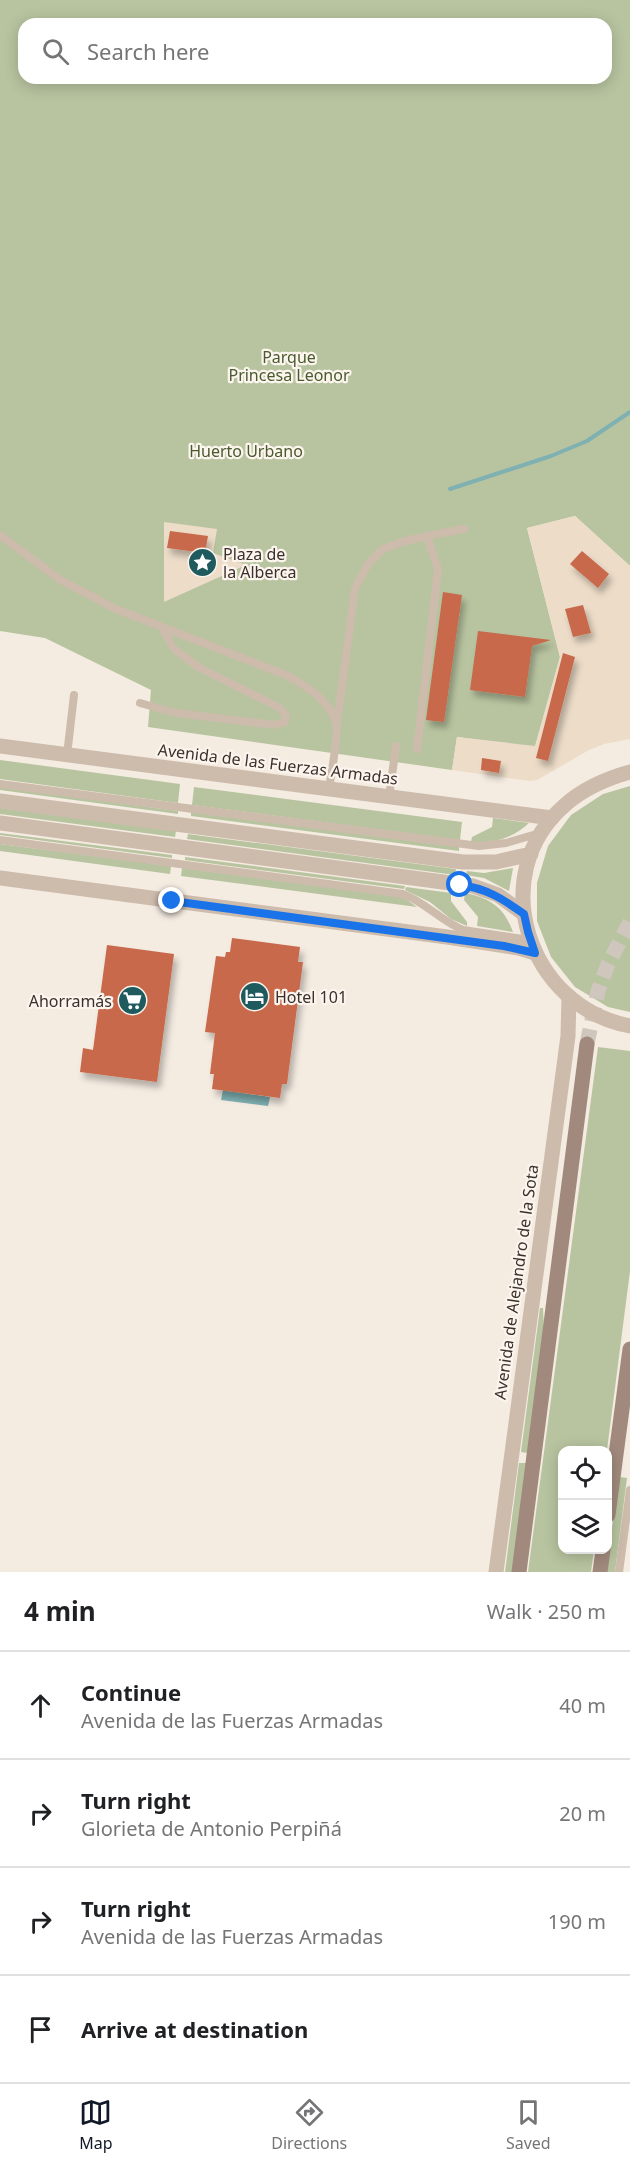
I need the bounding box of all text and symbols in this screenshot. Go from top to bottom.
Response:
search box [18,18,612,84]
icon: search [39,35,72,68]
text: Search here [87,36,209,66]
park label: Parque Princesa Leonor [228,346,350,386]
park label: Huerto Urbano [189,440,303,462]
place label: Plaza de la Alberca [223,543,296,583]
place icon: Plaza de la Alberca [186,547,218,579]
street label: Avenida de las Fuerzas Armadas [157,738,399,790]
route start [446,871,472,897]
route end [158,887,184,913]
hotel icon: Hotel 101 [238,981,270,1013]
supermarket icon: Ahorramás [117,985,149,1017]
place label: Hotel 101 [275,986,347,1008]
place label: Ahorramás [29,990,112,1012]
street label: Avenida de Alejandro de la Sota [489,1163,543,1401]
map controls [558,1446,612,1554]
button: locate [558,1446,612,1500]
button: layers [558,1500,612,1554]
text: 4 min [24,1593,96,1629]
text: Walk · 250 m [487,1598,606,1625]
text: Continue [81,1677,181,1707]
icon: ahead [24,1689,57,1722]
text: 40 m [559,1692,606,1719]
text: Avenida de las Fuerzas Armadas [81,1707,383,1734]
text: Turn right [81,1785,191,1815]
icon: right [24,1797,57,1830]
text: 20 m [559,1800,606,1827]
text: Glorieta de Antonio Perpiñá [81,1815,342,1842]
text: Turn right [81,1893,191,1923]
icon: right [24,1905,57,1938]
text: 190 m [548,1908,606,1935]
text: Avenida de las Fuerzas Armadas [81,1923,383,1950]
icon: arrive [24,2013,57,2046]
text: Arrive at destination [81,2014,308,2044]
tab: Map [79,2096,113,2154]
tab: Directions [271,2096,347,2154]
tab: Saved [506,2096,551,2154]

